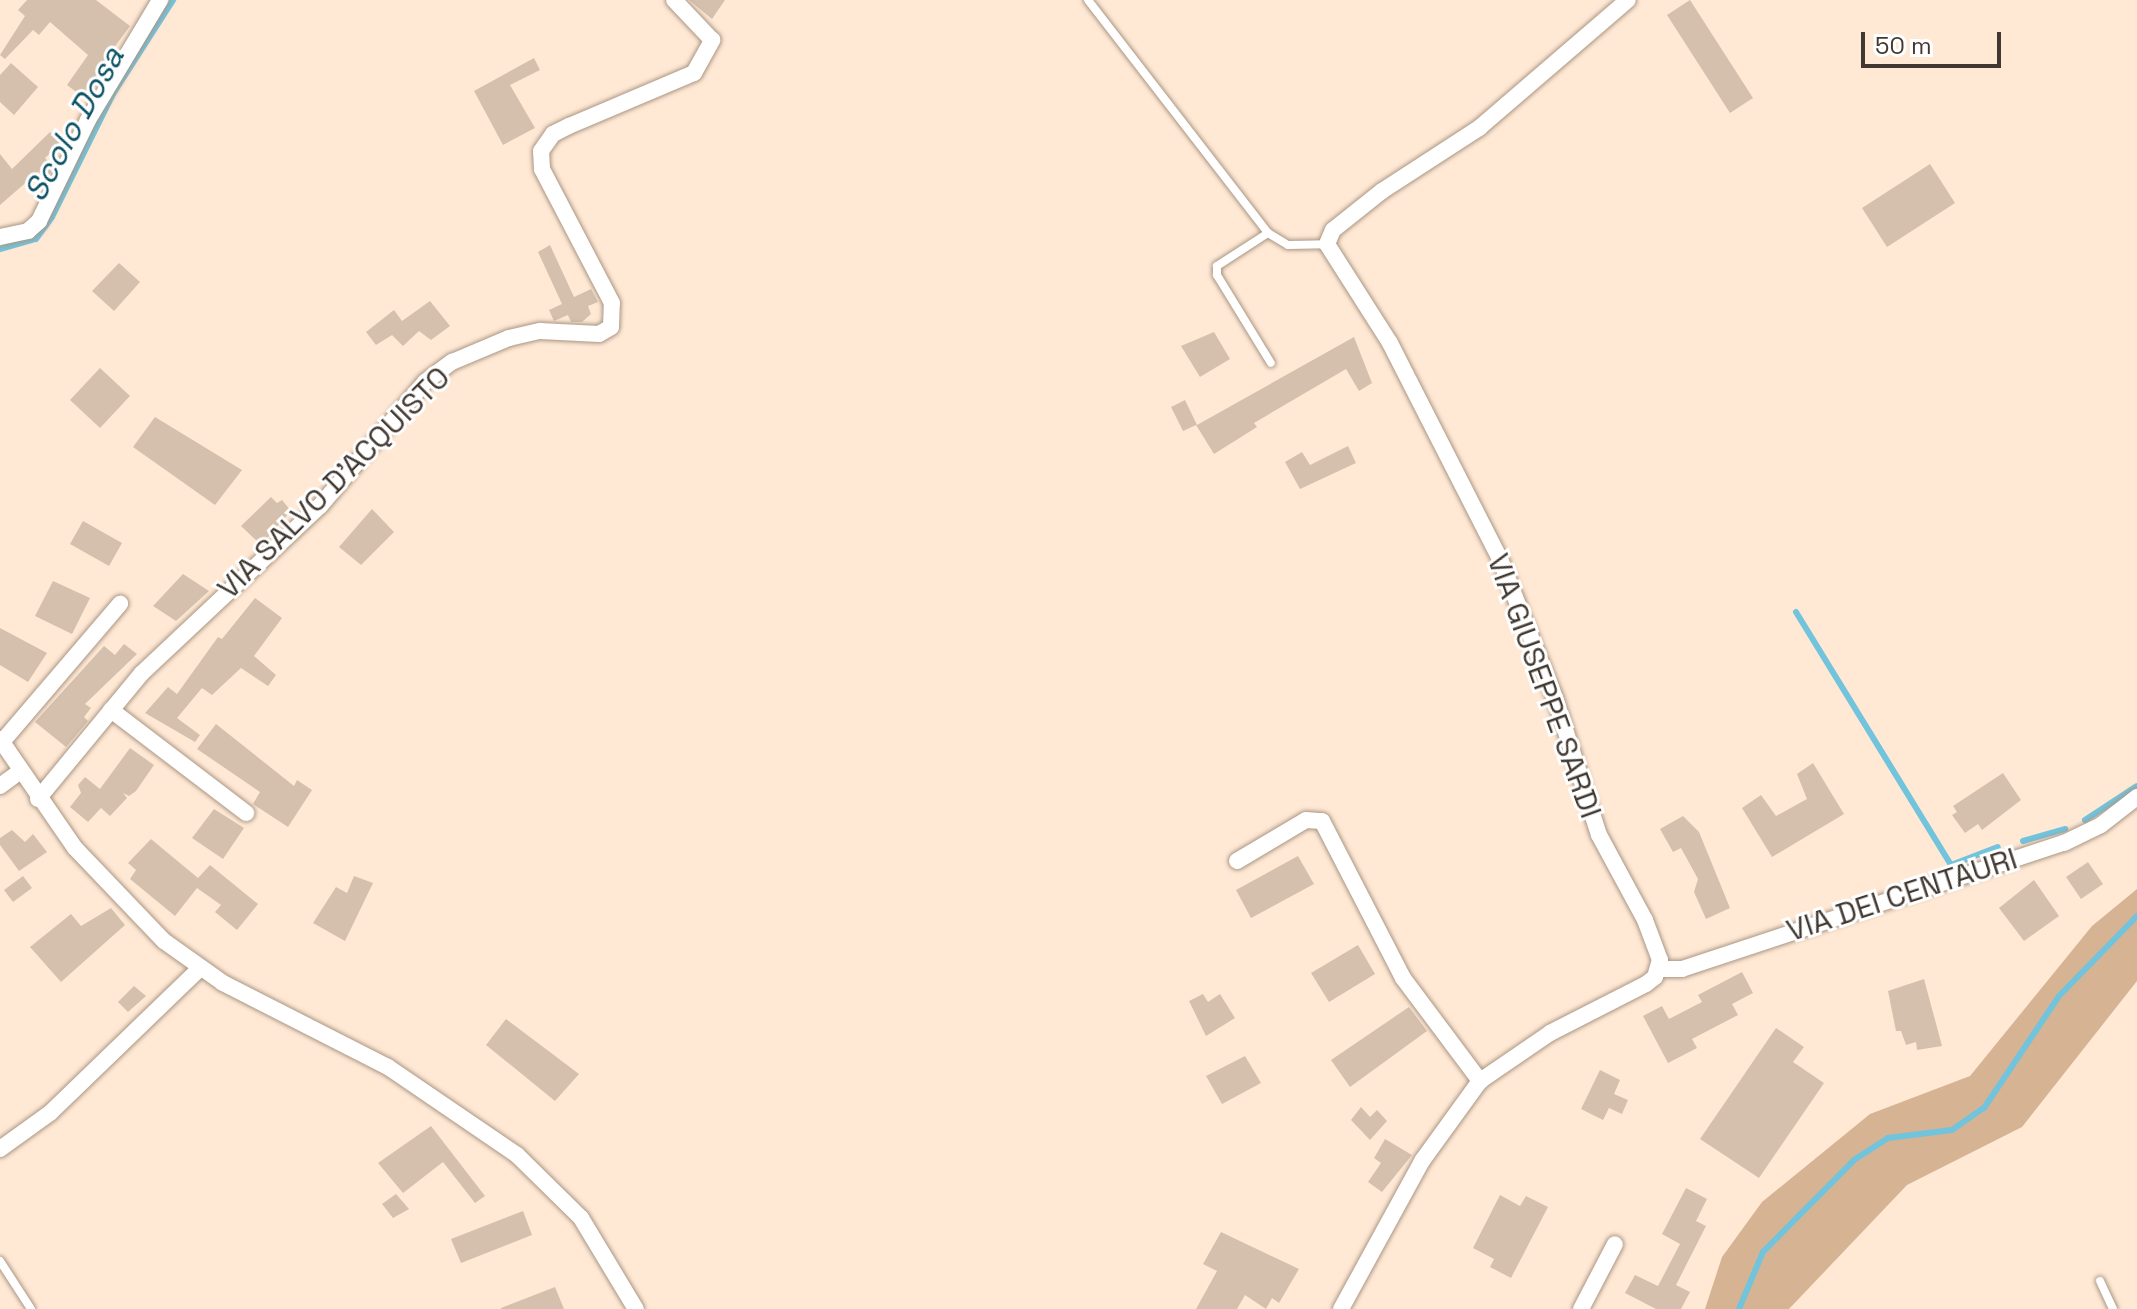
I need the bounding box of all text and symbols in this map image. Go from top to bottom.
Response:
scale bar [1865,16,2005,66]
text: 50 m [1875,30,1932,61]
water label: Scolo Dosa [16,40,132,208]
street label: VIA SALVO D'ACQUISTO [210,359,458,607]
street label: VIA GIUSEPPE SARDI [1479,549,1609,823]
street label: VIA DEI CENTAURI [1782,841,2022,949]

